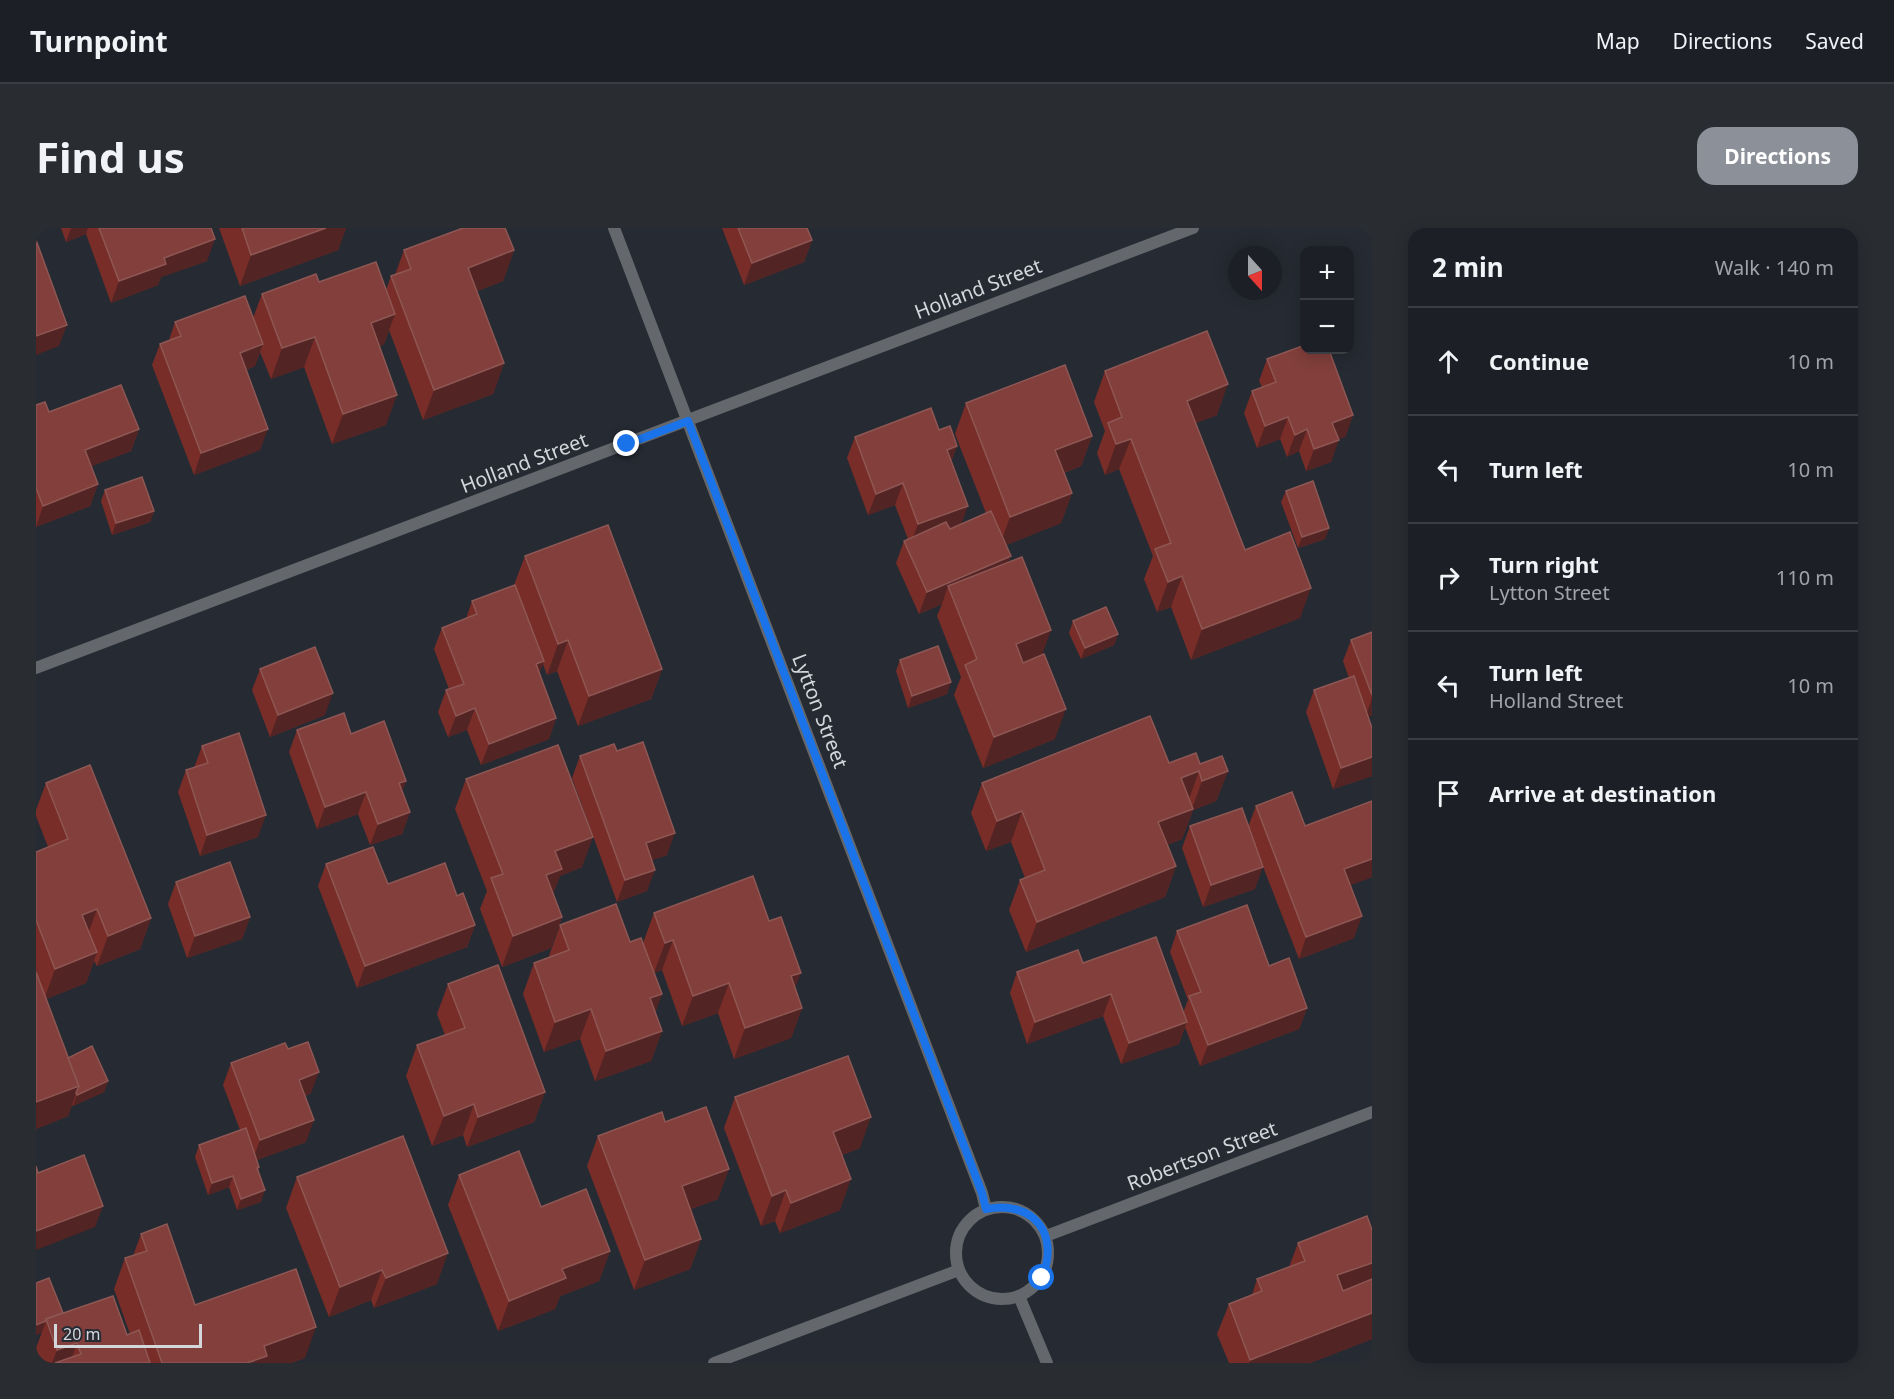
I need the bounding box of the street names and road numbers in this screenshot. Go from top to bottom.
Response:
street label: Holland Street [910,252,1045,325]
street label: Holland Street [456,426,591,499]
street label: Lytton Street [786,650,855,772]
street label: Robertson Street [1123,1114,1281,1197]

